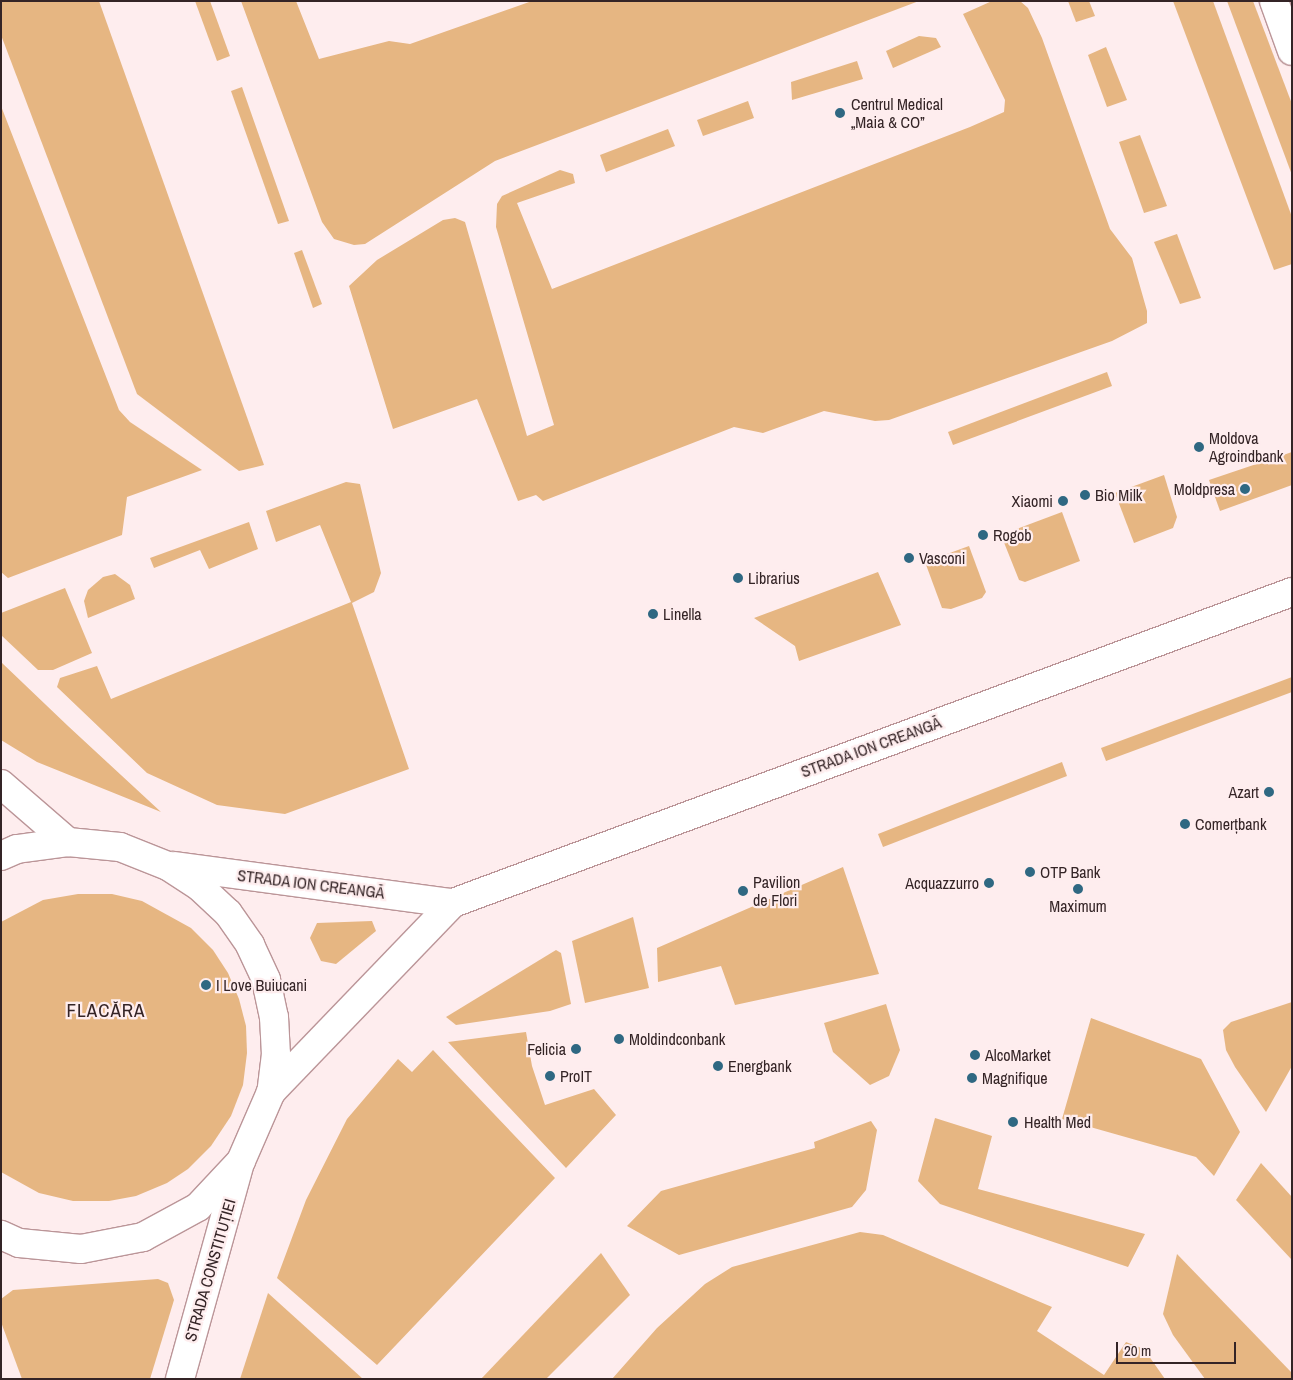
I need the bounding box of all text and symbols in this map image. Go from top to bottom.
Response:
place label: Centrul Medical „Maia & CO” [851,94,943,132]
marker: Centrul Medical „Maia & CO” [833,106,847,120]
place label: Moldova Agroindbank [1209,428,1283,466]
marker: Moldova Agroindbank [1193,441,1205,453]
place label: Moldpresa [1174,479,1235,499]
marker: Moldpresa [1239,483,1251,495]
place label: Bio Milk [1095,485,1142,505]
marker: Bio Milk [1079,489,1091,501]
place label: Xiaomi [1011,491,1053,511]
marker: Xiaomi [1057,495,1069,507]
place label: Rogob [993,525,1032,545]
marker: Rogob [977,529,989,541]
place label: Vasconi [919,548,965,568]
marker: Vasconi [903,552,915,564]
place label: Librarius [748,568,800,588]
marker: Librarius [732,572,744,584]
place label: Linella [663,604,702,624]
marker: Linella [647,608,659,620]
street label: STRADA ION CREANGĂ [798,713,944,781]
place label: Azart [1228,782,1259,802]
marker: Azart [1263,786,1275,798]
place label: Comerțbank [1195,814,1266,834]
marker: Comerțbank [1179,818,1191,830]
place label: OTP Bank [1040,862,1101,882]
street label: STRADA ION CREANGĂ [236,865,386,903]
marker: OTP Bank [1024,866,1036,878]
place label: Pavilion de Flori [753,872,800,910]
place label: Acquazzurro [905,873,979,893]
marker: Acquazzurro [983,877,995,889]
marker: Maximum [1072,883,1084,895]
marker: Pavilion de Flori [737,885,749,897]
place label: Maximum [1049,896,1107,916]
place label: I Love Buiucani [216,975,307,995]
marker: I Love Buiucani [200,979,212,991]
district label: FLACĂRA [66,1000,146,1022]
place label: Moldindconbank [629,1029,725,1049]
marker: Moldindconbank [613,1033,625,1045]
place label: Felicia [527,1039,566,1059]
marker: Felicia [570,1043,582,1055]
place label: AlcoMarket [985,1045,1051,1065]
marker: AlcoMarket [969,1049,981,1061]
place label: Energbank [728,1056,791,1076]
marker: Energbank [712,1060,724,1072]
place label: ProIT [560,1066,592,1086]
place label: Magnifique [982,1068,1048,1088]
marker: ProIT [544,1070,556,1082]
marker: Magnifique [966,1072,978,1084]
place label: Health Med [1024,1112,1091,1132]
marker: Health Med [1006,1115,1020,1129]
street label: STRADA CONSTITUȚIEI [180,1196,240,1344]
scale bar [1118,1332,1238,1364]
text: 20 m [1124,1340,1151,1361]

